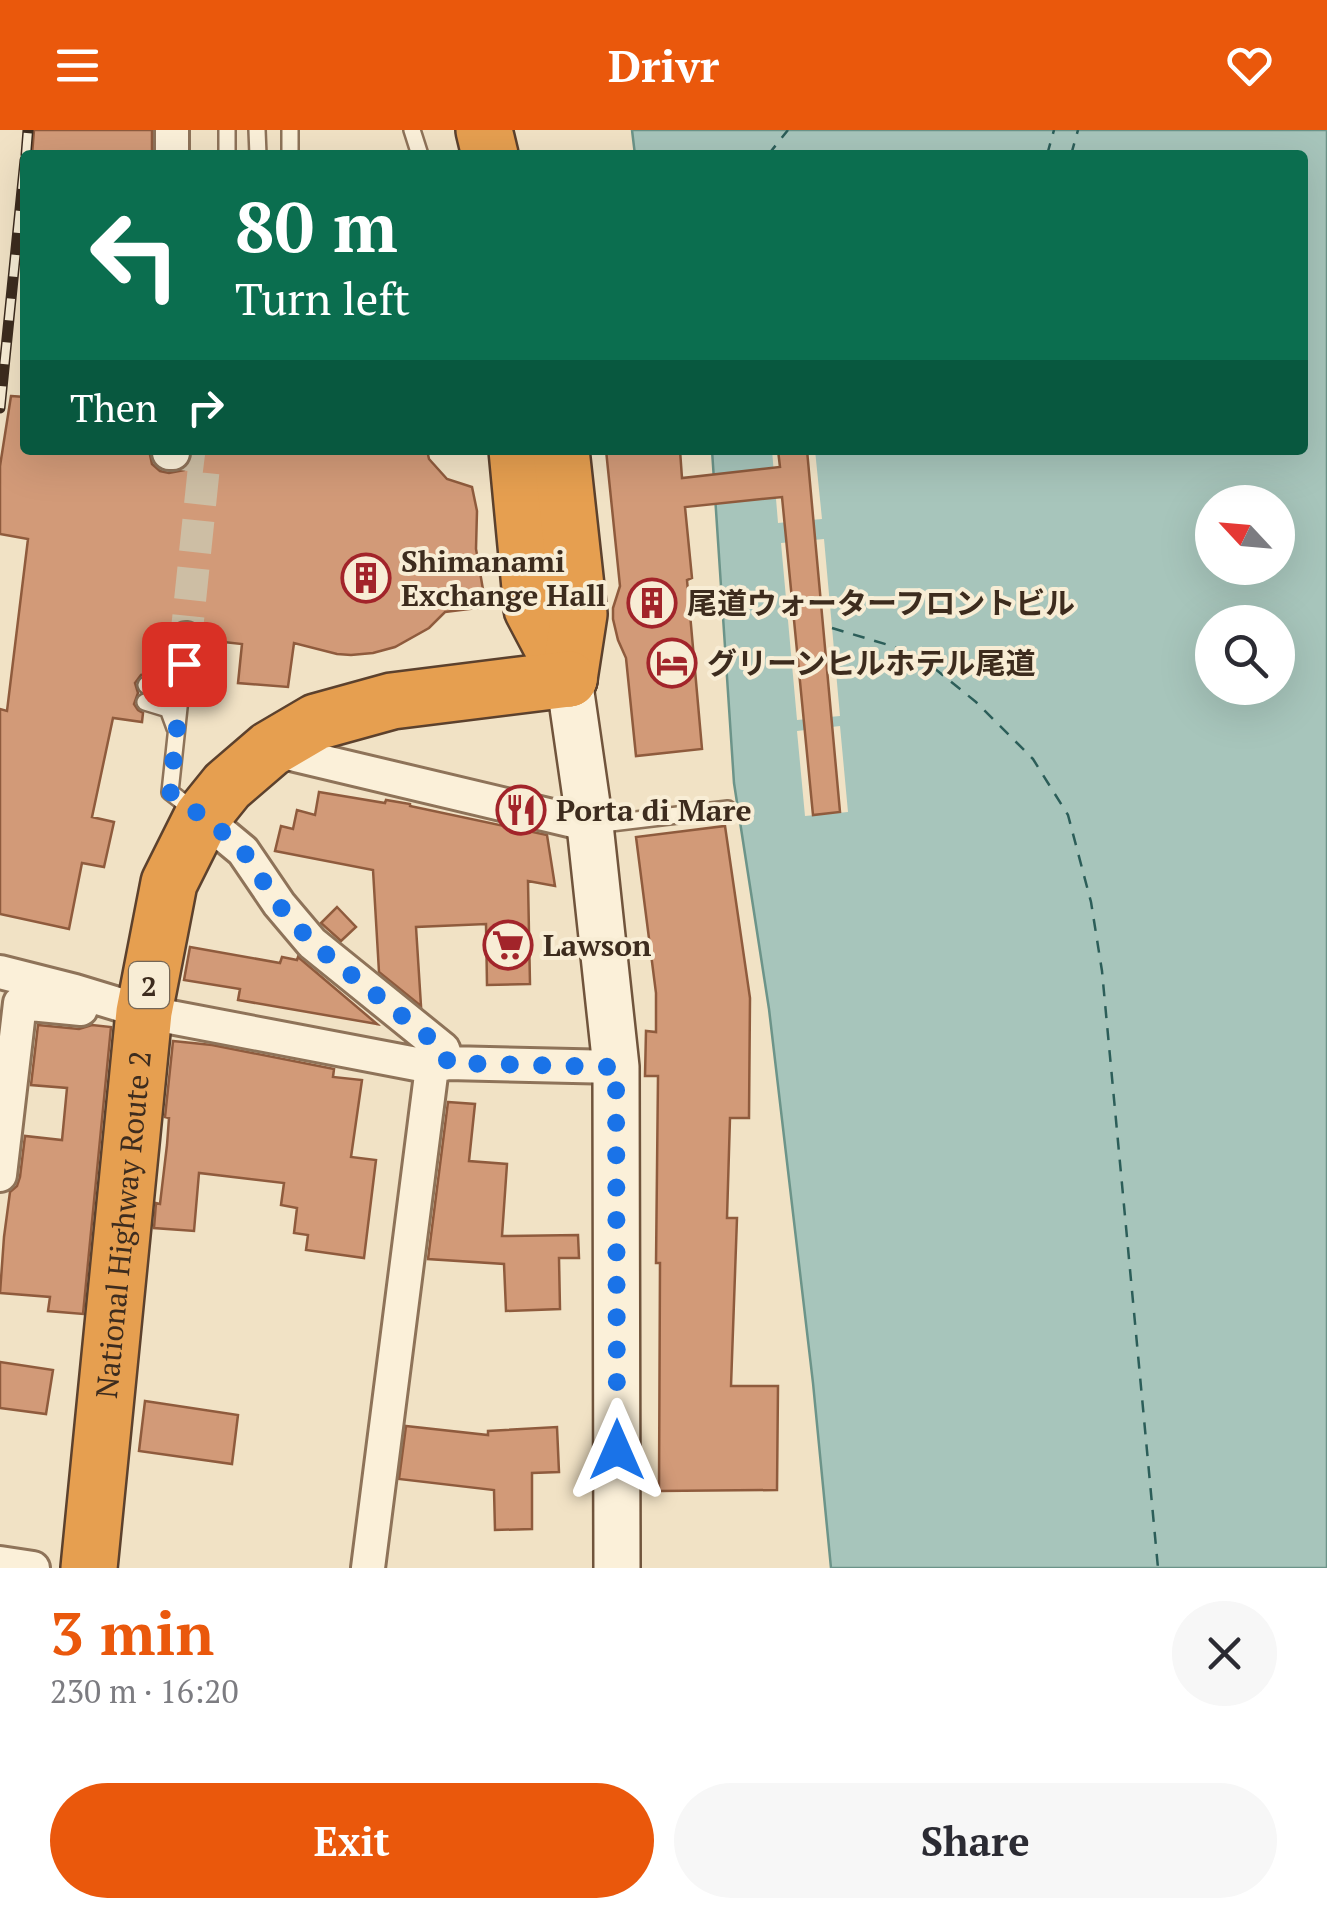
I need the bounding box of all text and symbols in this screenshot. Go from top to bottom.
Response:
text: Drivr [608,35,719,95]
icon: menu [50,38,105,93]
icon: heart [1222,38,1277,93]
text: 80 m [235,179,398,272]
icon: left [70,190,200,320]
text: Turn left [235,268,410,328]
icon: right [178,380,233,435]
text: Then [70,383,158,433]
north arrow [1195,485,1295,585]
map controls [1195,485,1295,705]
place label: Shimanami Exchange Hall [401,541,606,615]
building icon: Shimanami Exchange Hall [340,552,392,604]
building icon: 尾道ウォーターフロントビル [626,577,678,629]
place label: 尾道ウォーターフロントビル [687,583,1075,623]
button: search [1195,605,1295,705]
pin [142,622,227,707]
icon: arrive [157,637,212,692]
hotel icon: グリーンヒルホテル尾道 [646,637,698,689]
place label: グリーンヒルホテル尾道 [707,643,1036,683]
restaurant icon: Porta di Mare [495,784,547,836]
place label: Porta di Mare [556,790,752,830]
supermarket icon: Lawson [482,919,534,971]
place label: Lawson [543,925,651,965]
road number: 2 [129,962,169,1008]
street label: National Highway Route 2 [86,1049,160,1400]
position arrow [565,1398,669,1502]
text: 3 min [50,1593,214,1672]
button: close [1172,1601,1277,1706]
text: 230 m · 16:20 [50,1670,238,1712]
button: Exit [50,1783,654,1898]
button: Share [674,1783,1277,1898]

